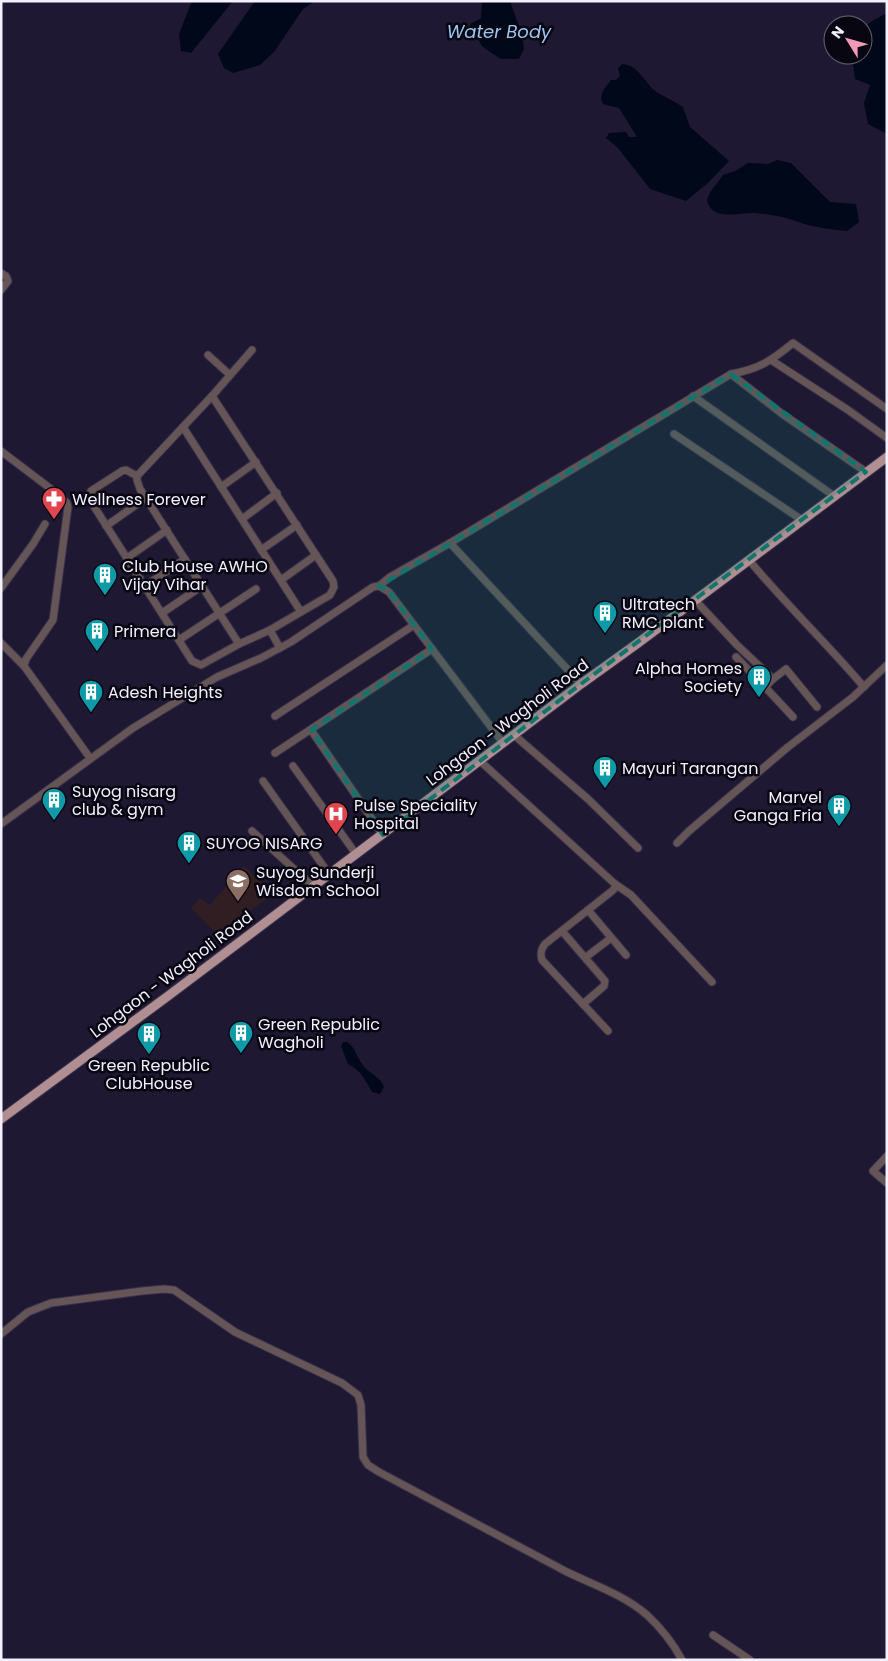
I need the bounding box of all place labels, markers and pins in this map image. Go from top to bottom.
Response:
pharmacy icon: Wellness Forever [41,486,67,520]
place label: Wellness Forever [72,488,206,511]
place label: Club House AWHO Vijay Vihar [122,555,268,596]
building icon: Club House AWHO Vijay Vihar [92,562,118,596]
place label: Ultratech RMC plant [622,593,704,634]
building icon: Ultratech RMC plant [592,600,618,634]
building icon: Primera [84,618,110,652]
place label: Primera [114,620,176,643]
place label: Alpha Homes Society [635,657,742,698]
building icon: Alpha Homes Society [746,664,772,698]
building icon: Adesh Heights [78,679,104,713]
place label: Adesh Heights [108,681,223,704]
building icon: Mayuri Tarangan [592,755,618,789]
place label: Mayuri Tarangan [622,757,758,780]
place label: Suyog nisarg club & gym [72,780,176,821]
place label: Marvel Ganga Fria [734,786,822,827]
building icon: Suyog nisarg club & gym [41,787,67,821]
building icon: Marvel Ganga Fria [826,793,852,827]
place label: Pulse Speciality Hospital [354,794,477,835]
hospital icon: Pulse Speciality Hospital [323,801,349,835]
building icon: SUYOG NISARG [176,830,202,864]
place label: SUYOG NISARG [206,832,322,855]
place label: Suyog Sunderji Wisdom School [256,861,379,902]
school or university icon: Suyog Sunderji Wisdom School [225,868,251,902]
place label: Green Republic Wagholi [258,1013,380,1054]
building icon: Green Republic Wagholi [228,1020,254,1054]
building icon: Green Republic ClubHouse [136,1021,162,1055]
place label: Green Republic ClubHouse [88,1054,210,1095]

